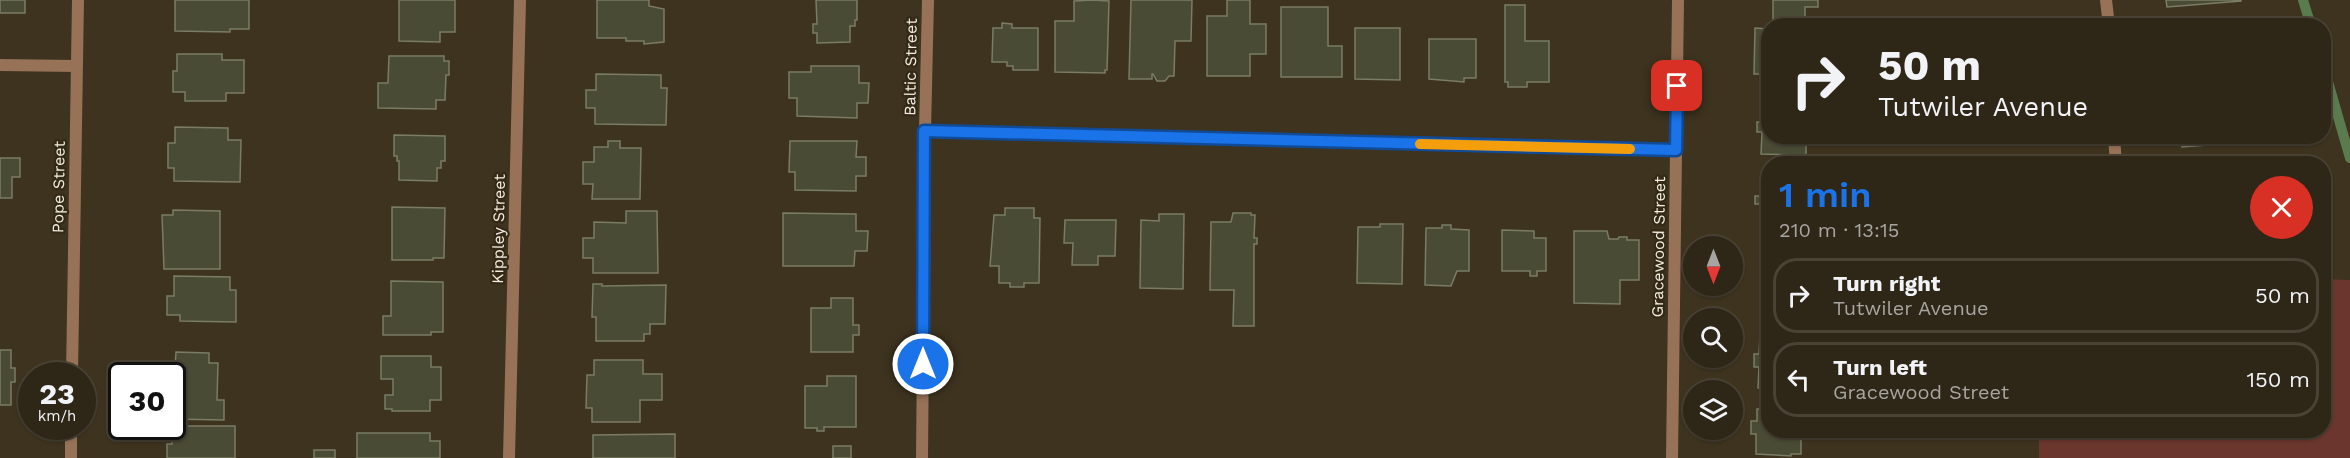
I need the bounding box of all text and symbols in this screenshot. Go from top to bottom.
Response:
street label: Baltic Street [900,18,921,116]
text: 50 m [1878,41,1981,90]
icon: right [1779,42,1857,120]
pin [1651,60,1702,111]
icon: arrive [1660,69,1693,102]
text: Tutwiler Avenue [1878,91,2088,123]
street label: Pope Street [48,141,69,233]
street label: Kippley Street [488,174,509,284]
text: 1 min [1779,174,1871,216]
street label: Gracewood Street [1648,176,1669,318]
button: close [2250,176,2313,239]
text: 210 m · 13:15 [1779,218,1899,242]
north arrow [1683,236,1743,296]
map controls [1683,236,1743,440]
text: Turn right [1833,271,1940,296]
icon: right [1782,279,1815,312]
text: 50 m [2255,283,2310,308]
text: Tutwiler Avenue [1833,296,1989,320]
button: search [1683,308,1743,368]
position arrow [891,332,955,396]
text: Turn left [1833,355,1927,380]
speed limit sign: 30 [108,362,186,440]
icon: left [1782,363,1815,396]
text: 150 m [2246,367,2310,392]
text: 23 [39,376,75,411]
button: layers [1683,380,1743,440]
text: Gracewood Street [1833,380,2009,404]
text: km/h [38,407,76,425]

